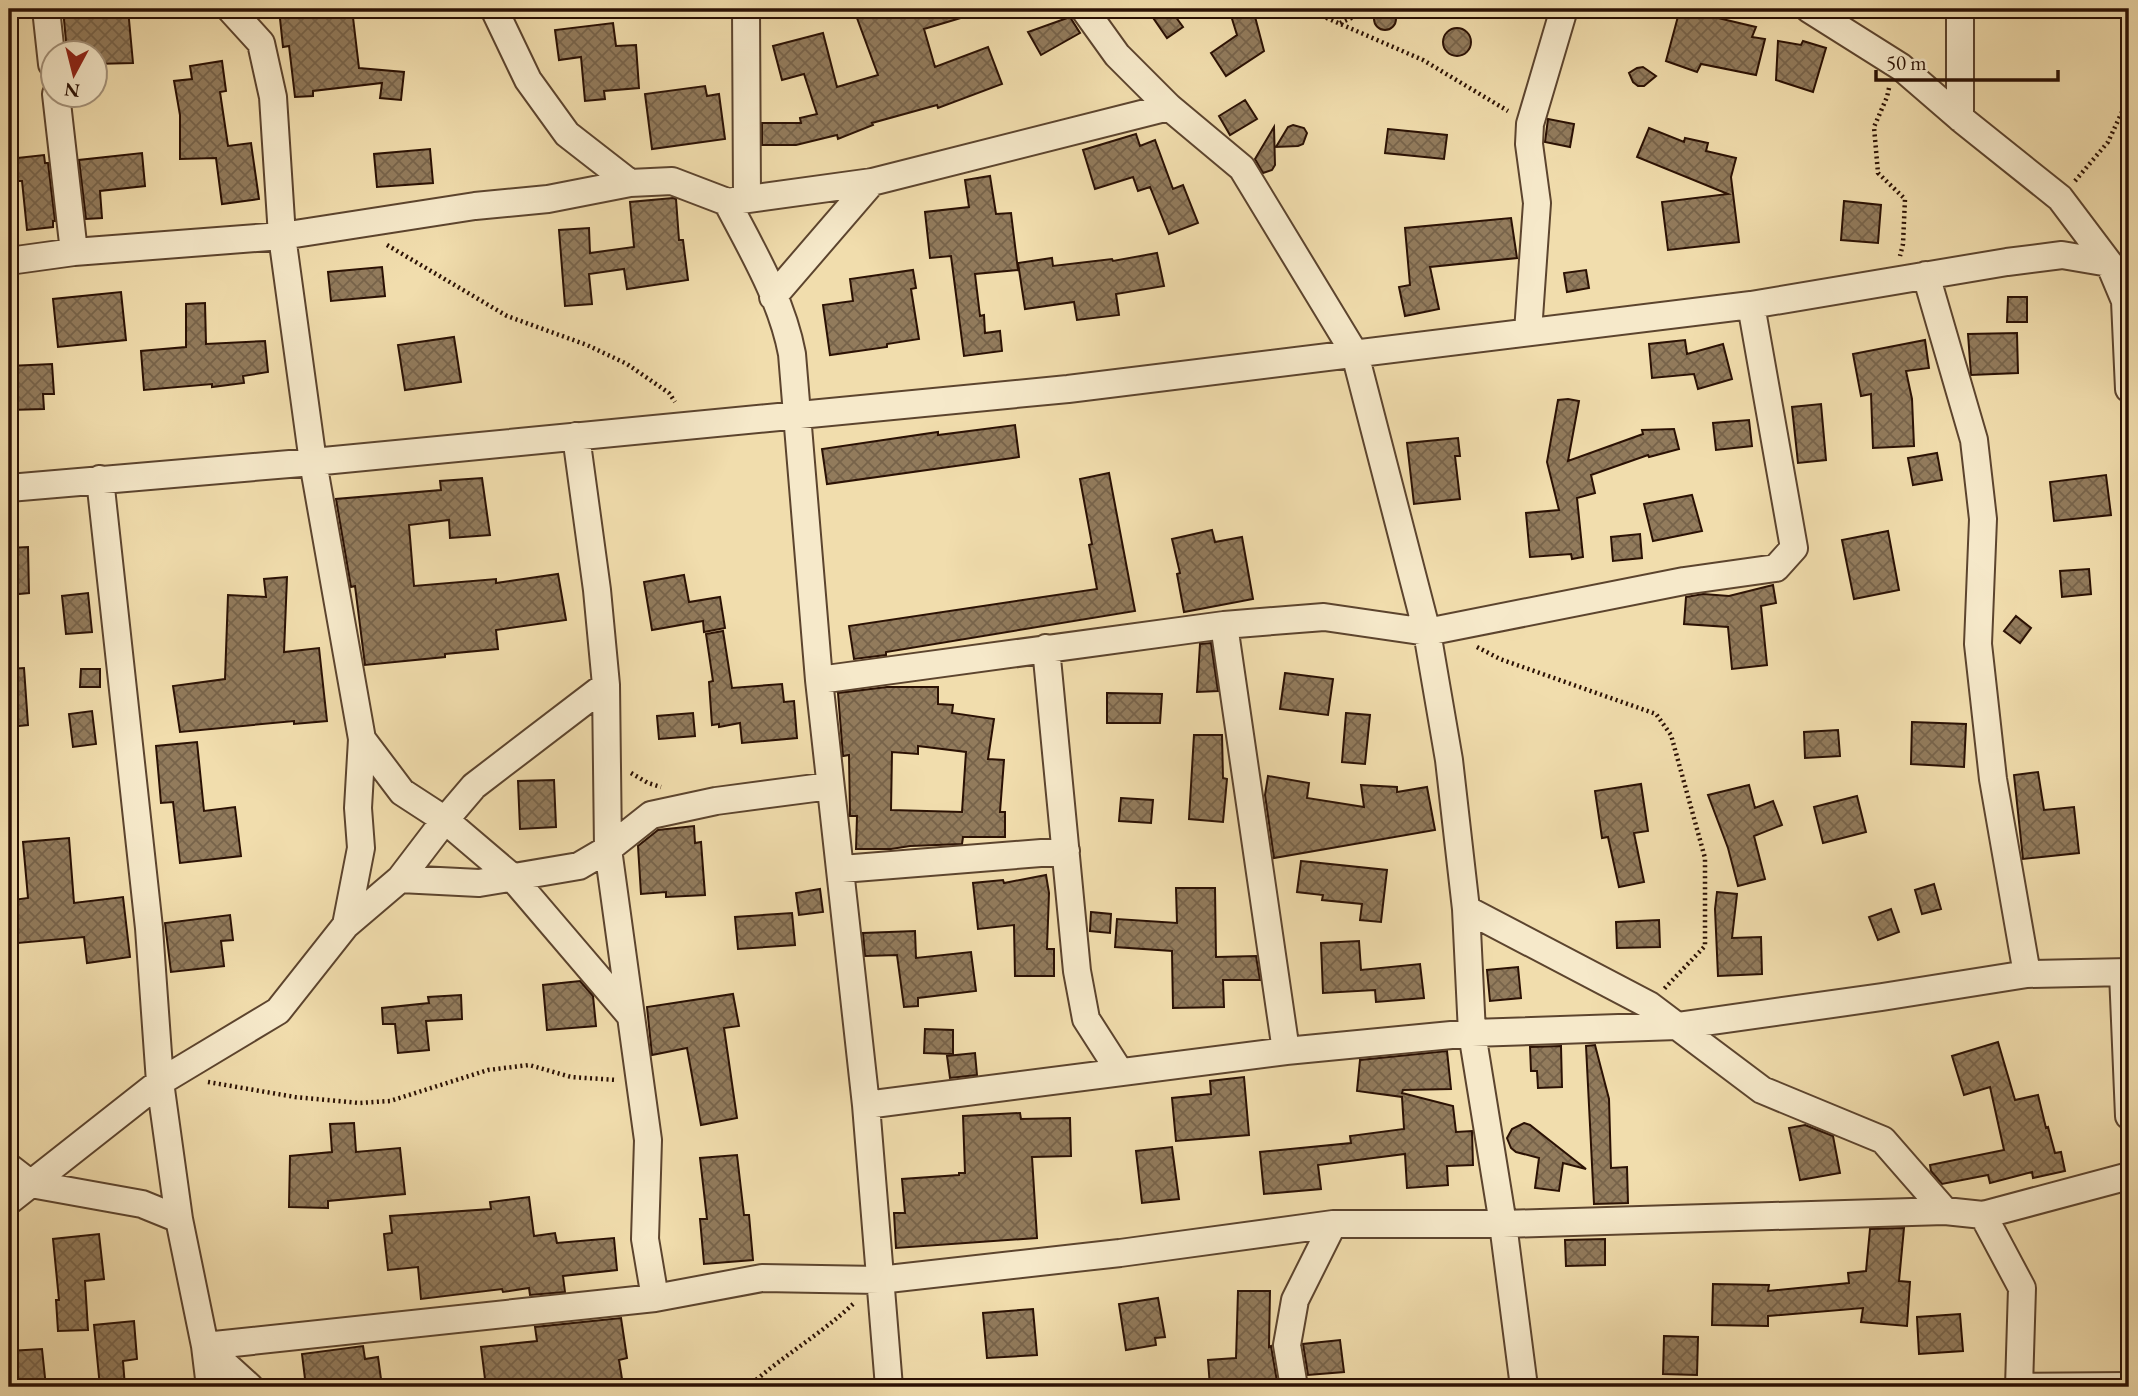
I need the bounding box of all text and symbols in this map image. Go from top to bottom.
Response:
north arrow [38,38,108,108]
scale bar [1876,38,2058,82]
text: 50 m [1886,49,1927,76]
text: N [62,77,81,104]

